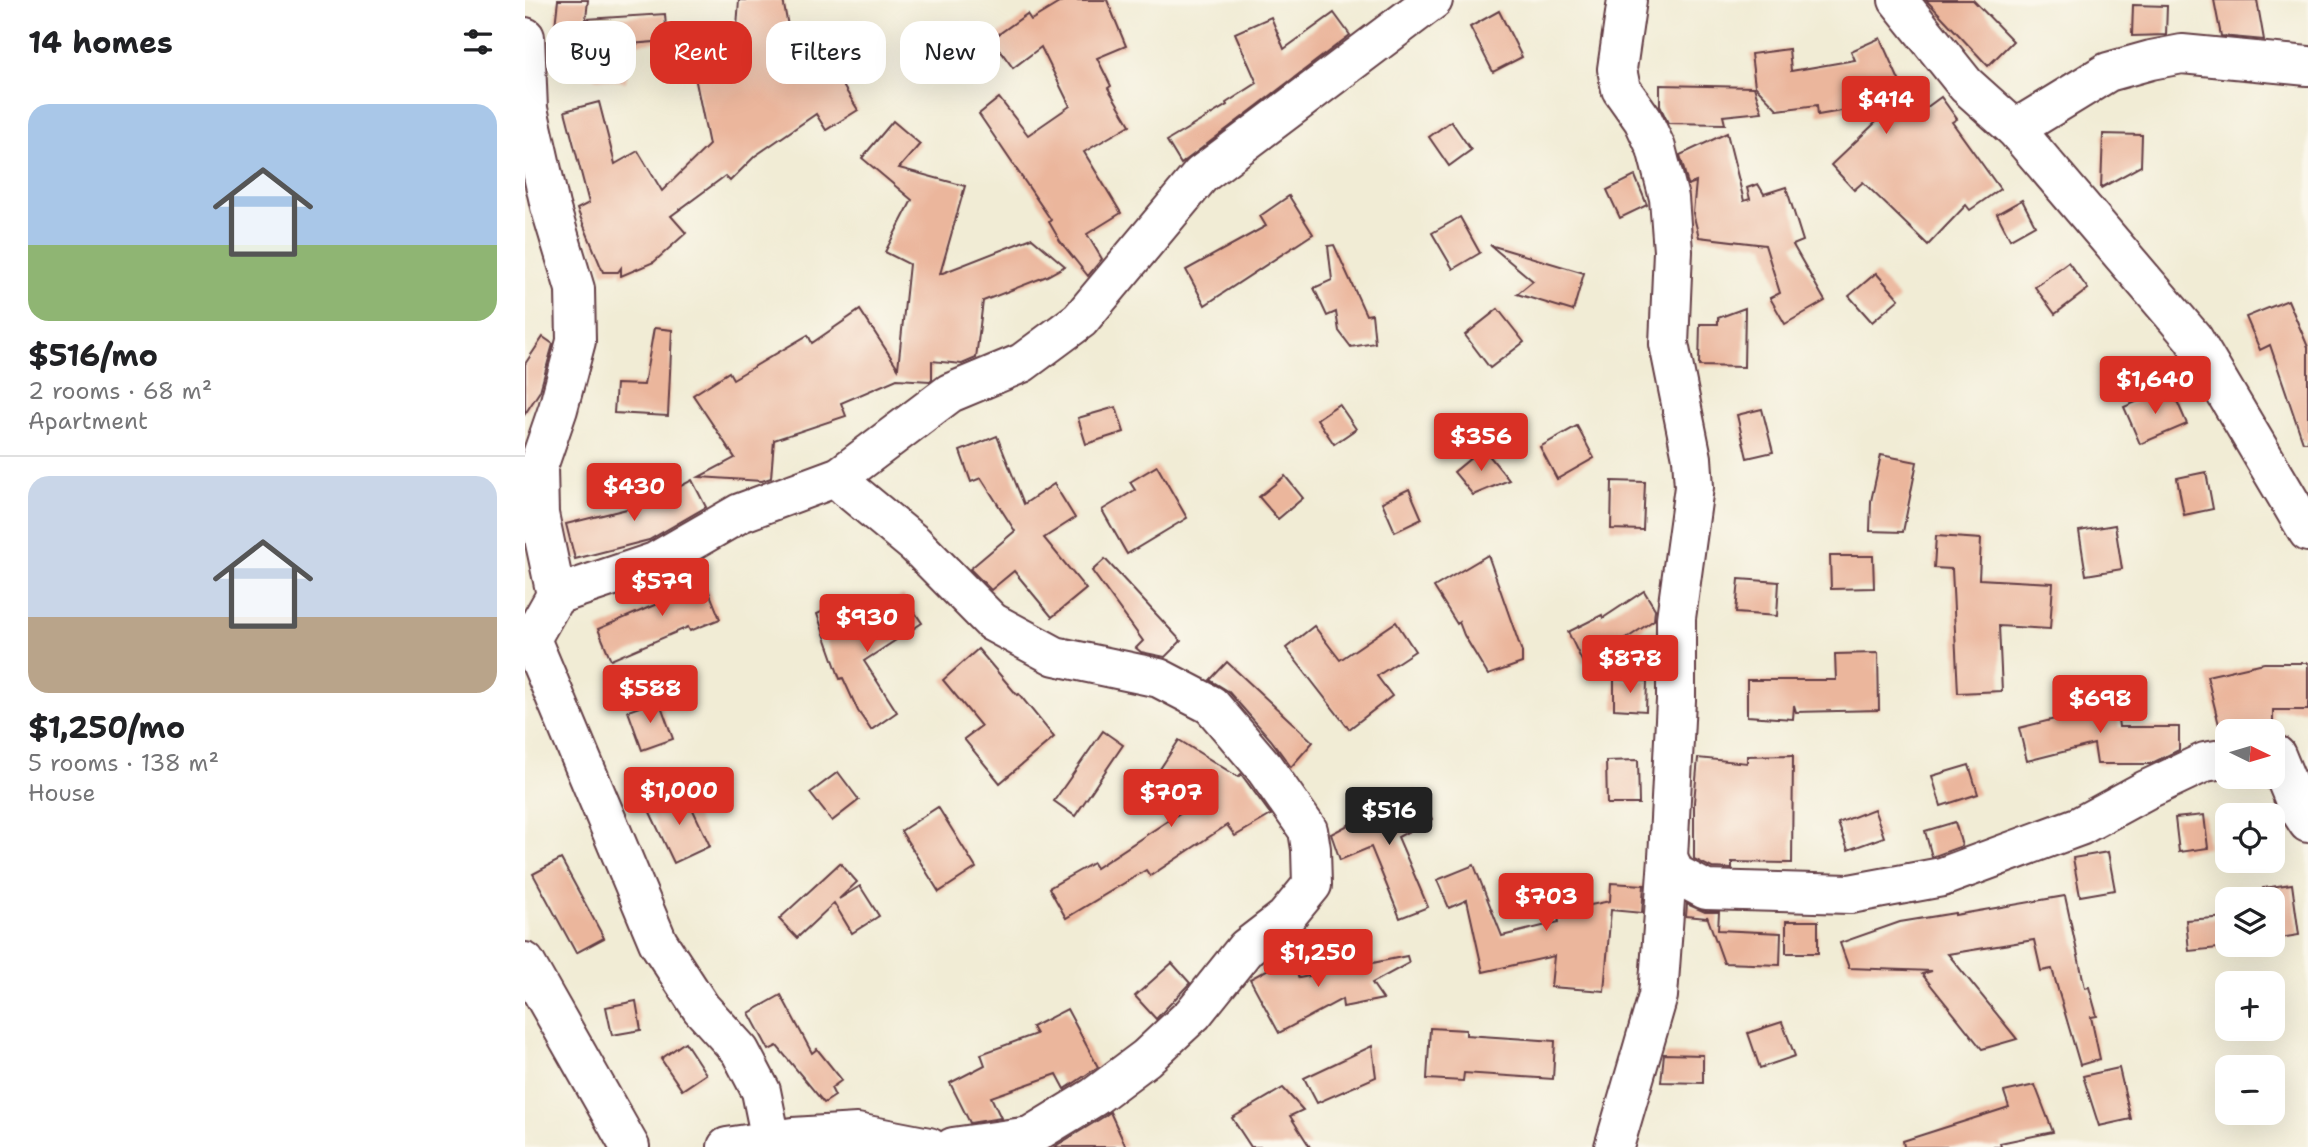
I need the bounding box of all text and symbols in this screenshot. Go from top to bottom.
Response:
chip: Buy [546,21,636,84]
chip: Rent [650,21,752,84]
chip: Filters [766,21,886,84]
chip: New [900,21,1000,84]
text: 14 homes [28,22,173,63]
icon: filters [459,23,497,61]
pin: $414 [1845,76,1927,136]
text: $414 [1858,84,1914,114]
icon: home [200,149,326,275]
text: $516/mo [28,335,158,376]
pin: $1,640 [2098,356,2212,416]
text: $1,640 [2116,364,2194,394]
text: 2 rooms · 68 m² [28,376,212,406]
text: Apartment [28,406,148,436]
pin: $356 [1440,414,1522,473]
text: $356 [1450,421,1512,451]
pin: $430 [593,463,675,523]
text: $430 [603,471,665,501]
icon: home [200,521,326,647]
pin: $579 [621,558,703,618]
text: $579 [631,566,693,596]
pin: $930 [826,594,908,654]
text: $930 [836,602,898,632]
pin: $878 [1589,636,1671,695]
text: $878 [1598,643,1662,673]
pin: $588 [609,666,691,725]
text: $588 [619,673,681,703]
pin: $698 [2059,676,2141,735]
text: $698 [2068,683,2132,713]
text: $1,250/mo [28,707,185,748]
north arrow [2215,719,2285,789]
map controls [2215,719,2285,1125]
text: 5 rooms · 138 m² [28,748,219,778]
pin: $1,000 [622,768,736,827]
pin: $707 [1130,770,1212,829]
text: $1,000 [640,775,718,805]
text: $707 [1139,777,1203,807]
text: House [28,778,96,808]
pin: $516 [1348,788,1430,847]
text: $516 [1361,795,1417,825]
button: locate [2215,803,2285,873]
pin: $703 [1505,874,1587,933]
text: $703 [1515,881,1577,911]
button: layers [2215,887,2285,957]
pin: $1,250 [1261,930,1375,989]
text: $1,250 [1280,937,1356,967]
button: + [2215,971,2285,1041]
button: − [2215,1055,2285,1125]

